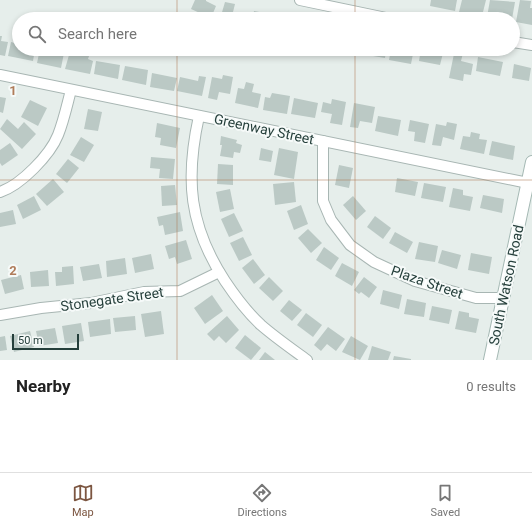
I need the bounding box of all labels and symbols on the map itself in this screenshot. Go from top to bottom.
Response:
text: 1 [9,83,17,98]
street label: Greenway Street [213,111,316,147]
street label: South Watson Road [485,223,527,347]
street label: Plaza Street [389,262,465,302]
text: 2 [9,263,17,278]
street label: Stonegate Street [59,284,165,314]
scale bar [12,332,79,351]

